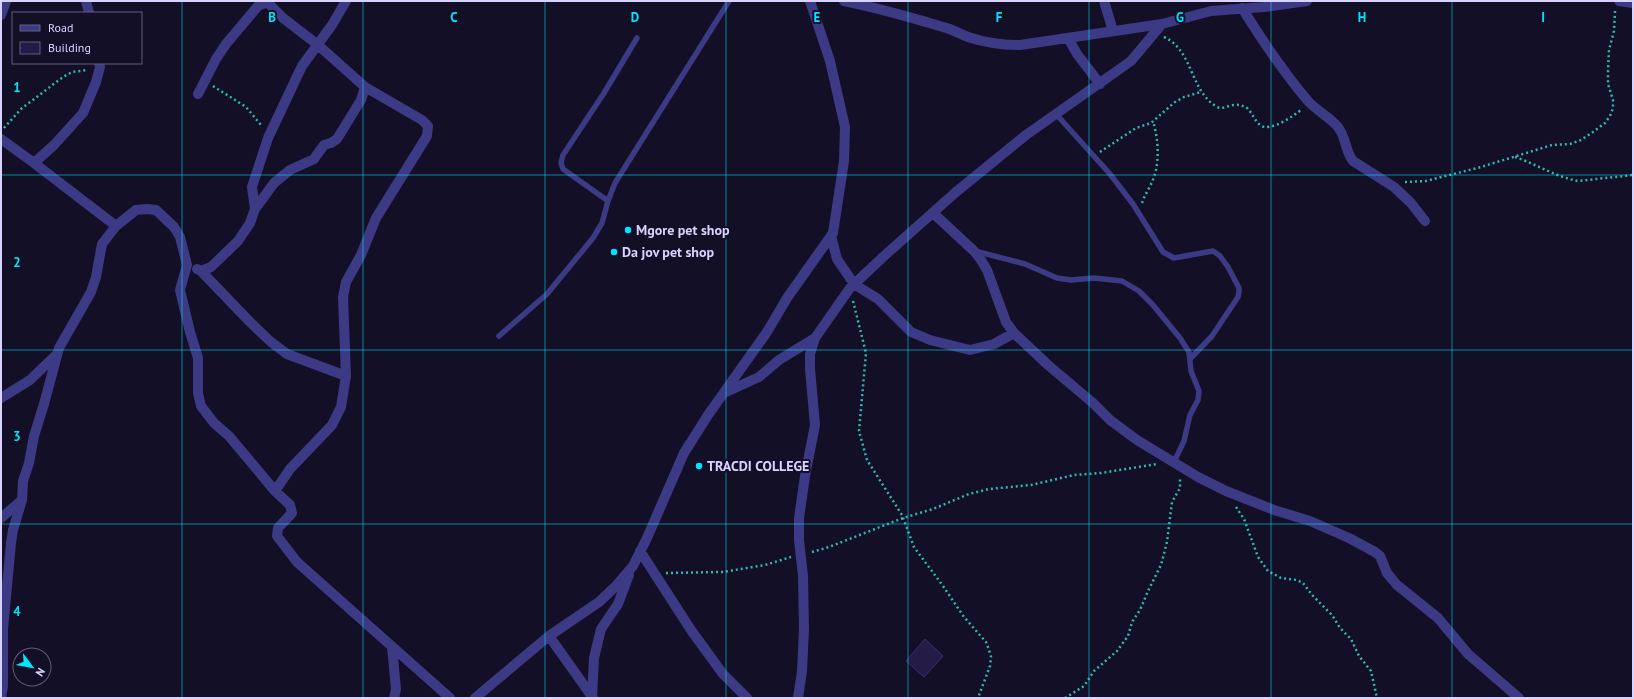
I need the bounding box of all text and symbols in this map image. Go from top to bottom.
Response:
text: B [268,9,276,26]
text: C [450,9,458,26]
text: D [631,9,639,26]
text: E [814,9,821,26]
text: F [996,9,1003,26]
text: G [1176,9,1184,26]
text: H [1358,9,1366,26]
text: I [1541,9,1545,26]
legend [12,12,142,64]
text: Road [48,20,73,35]
text: Building [48,40,91,55]
text: 1 [13,79,21,96]
place label: Mgore pet shop [636,221,730,239]
marker: Mgore pet shop [623,225,633,235]
place label: Da jov pet shop [622,243,715,261]
marker: Da jov pet shop [609,247,619,257]
text: 2 [13,254,21,271]
text: 3 [13,428,21,445]
place label: TRACDI COLLEGE [707,457,809,475]
marker: TRACDI COLLEGE [694,461,704,471]
text: 4 [13,603,21,620]
north arrow [12,647,52,687]
text: N [33,666,48,679]

